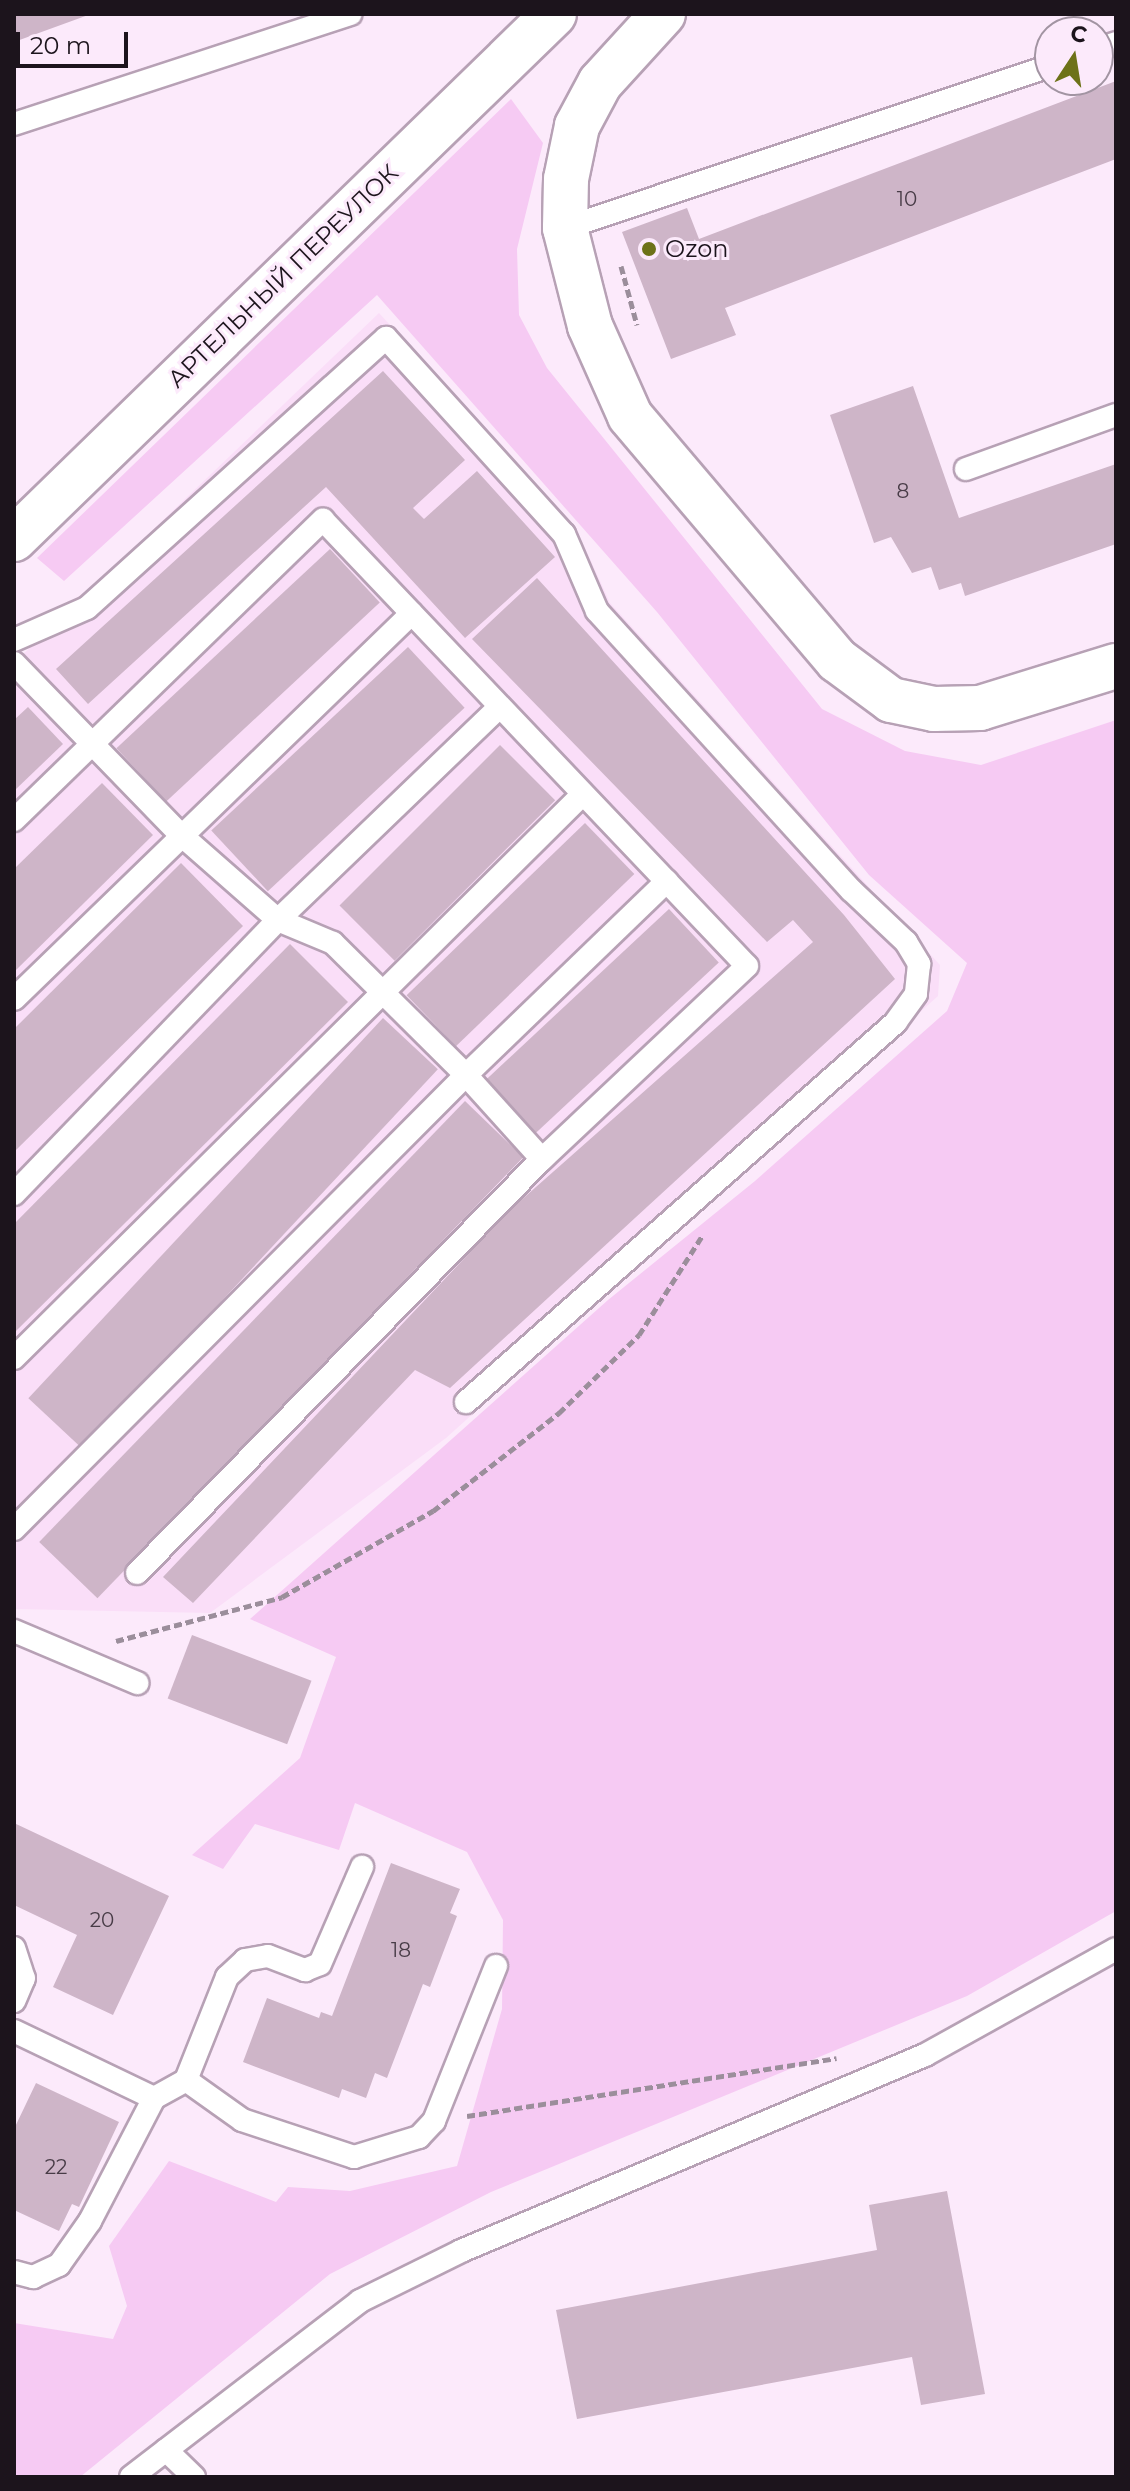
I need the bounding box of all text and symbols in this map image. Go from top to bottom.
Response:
scale bar [20,16,132,66]
north arrow [1034,16,1114,96]
text: С [1068,19,1089,49]
text: 20 m [30,31,91,60]
street label: АРТЕЛЬНЫЙ ПЕРЕУЛОК [162,158,404,394]
house number: 10 [897,187,917,211]
place label: Ozon [665,235,728,263]
marker: Ozon [640,240,658,258]
house number: 8 [897,479,909,503]
house number: 20 [90,1908,114,1932]
house number: 18 [391,1938,411,1962]
house number: 22 [45,2155,67,2179]

